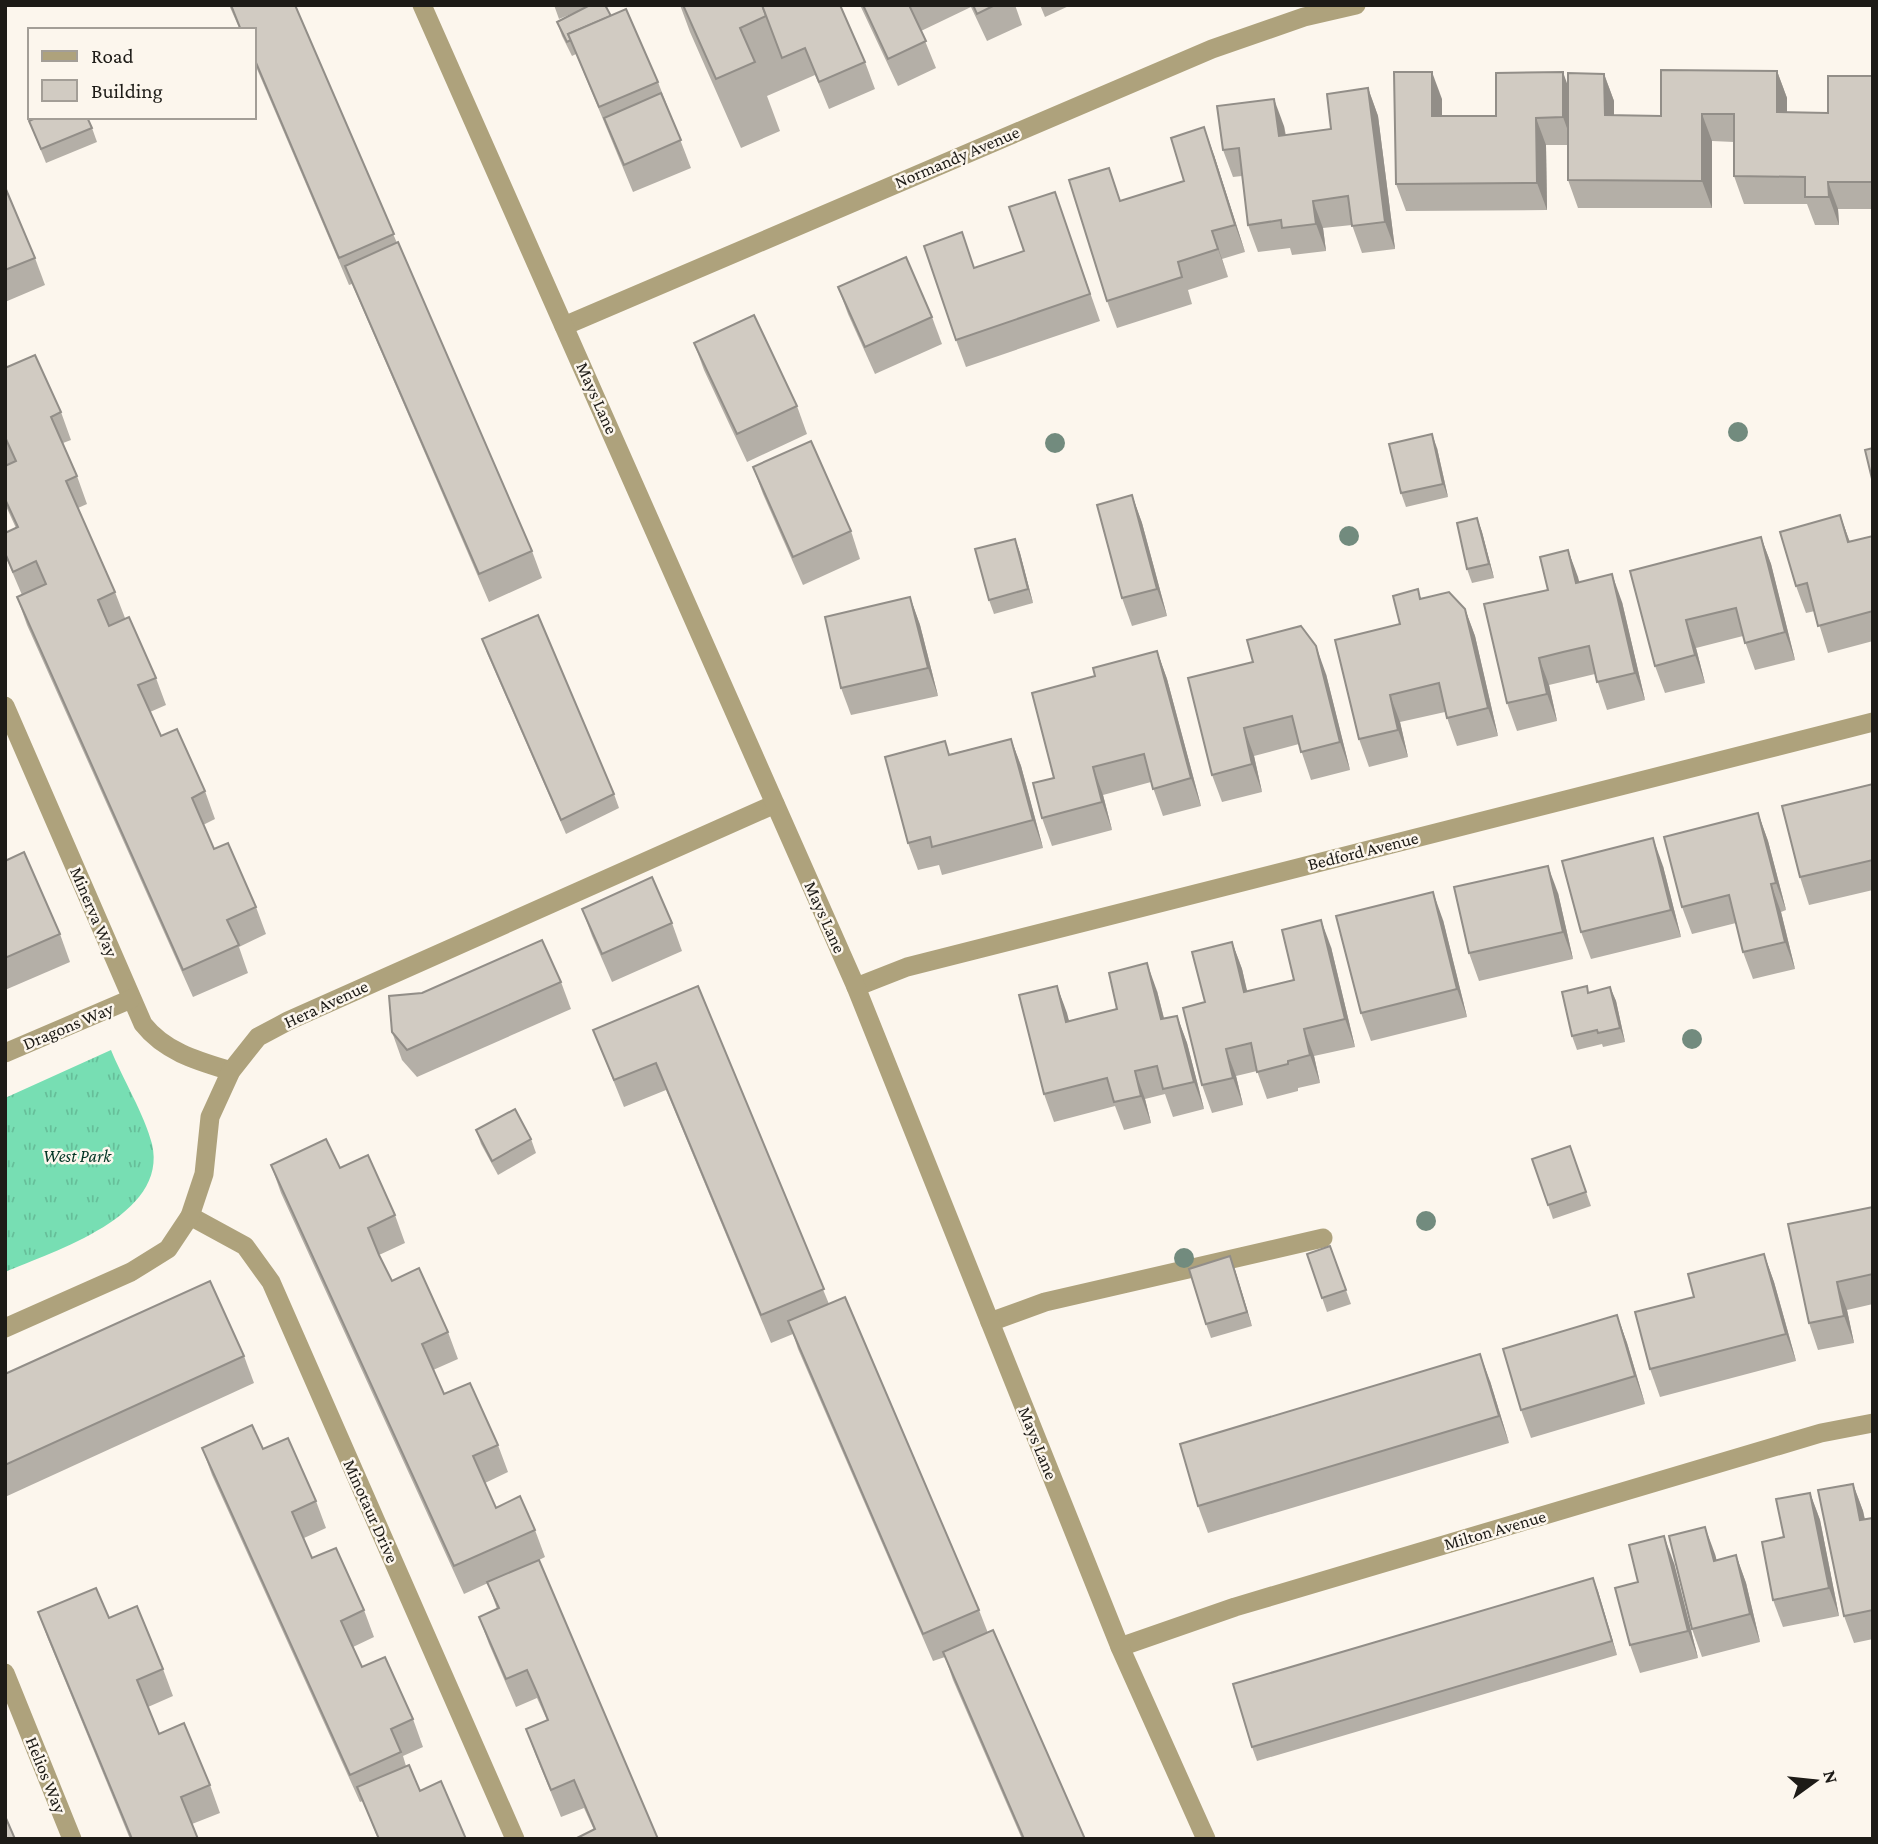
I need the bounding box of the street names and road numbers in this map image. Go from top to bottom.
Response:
street label: Normandy Avenue [892,122,1023,192]
street label: Mays Lane [572,359,622,437]
street label: Bedford Avenue [1306,828,1420,874]
street label: Minerva Way [66,864,122,961]
street label: Mays Lane [800,878,850,956]
street label: Hera Avenue [281,976,371,1032]
street label: Dragons Way [20,998,117,1054]
street label: Mays Lane [1014,1404,1062,1482]
street label: Minotaur Drive [339,1456,403,1566]
street label: Milton Avenue [1442,1506,1548,1554]
street label: Helios Way [22,1734,71,1817]

